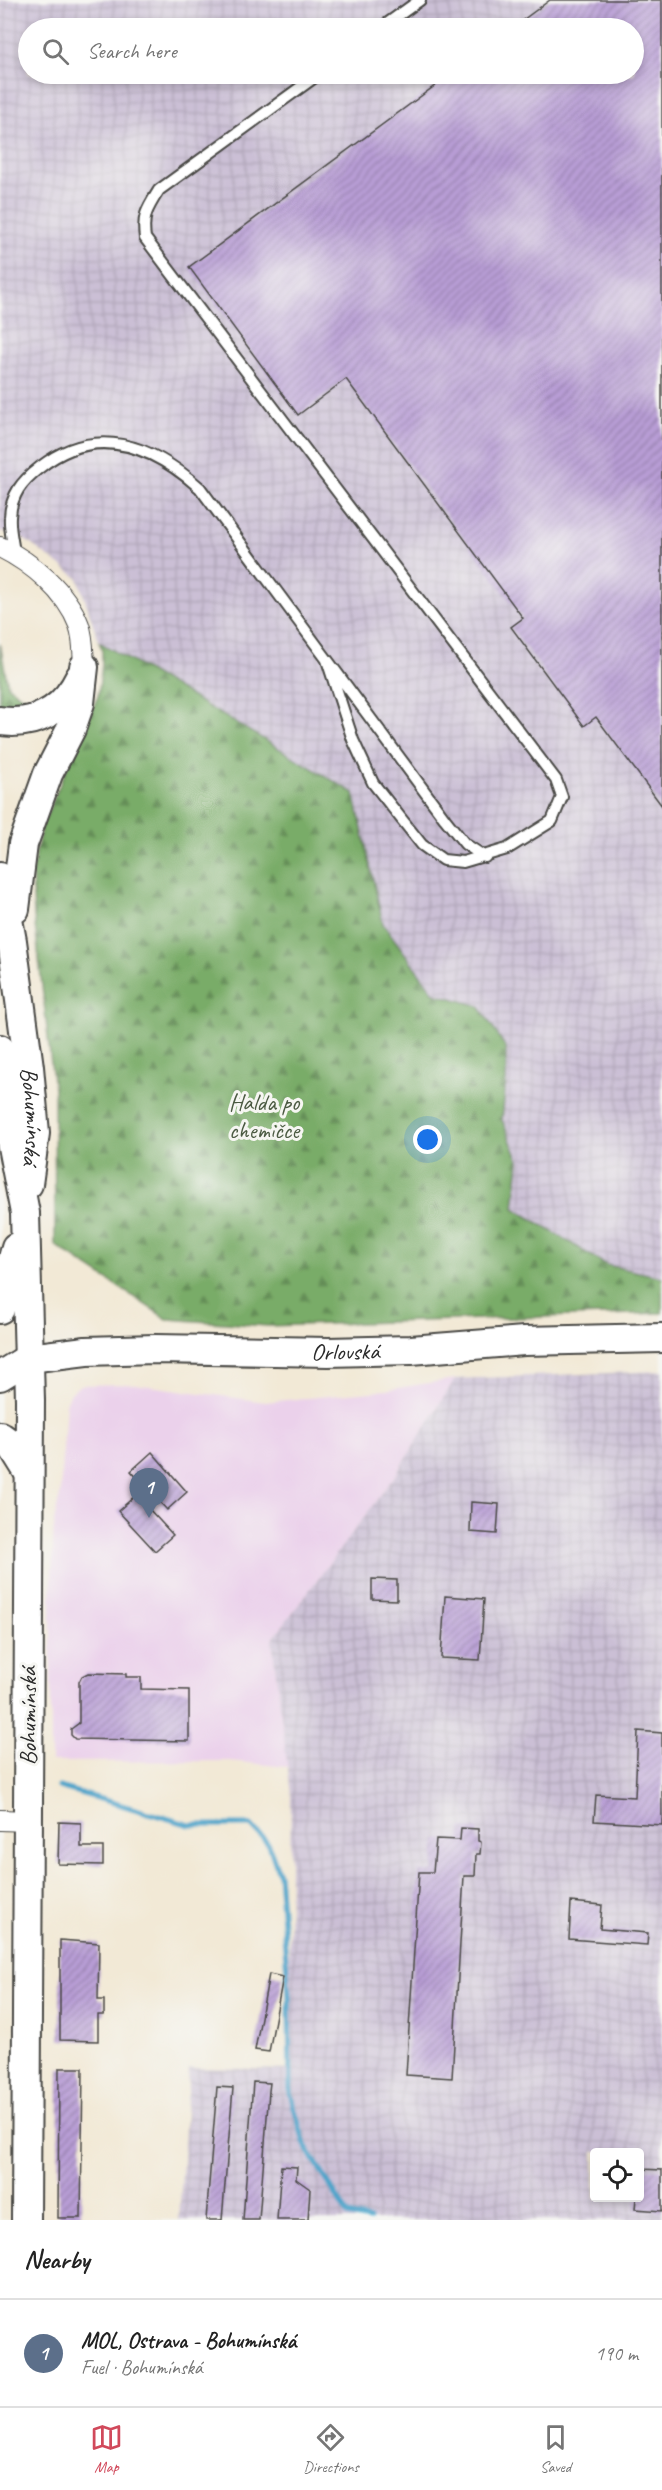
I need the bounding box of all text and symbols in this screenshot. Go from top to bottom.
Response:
search box [18,18,644,84]
icon: search [39,35,72,68]
text: Search here [87,37,177,65]
street label: Bohumínská [14,1066,51,1170]
park label: Halda po chemičce [229,1087,301,1145]
your location [413,1125,442,1154]
street label: Orlovská [311,1336,382,1367]
pin: 1 [130,1468,168,1518]
street label: Bohumínská [13,1664,43,1765]
map controls [590,2148,644,2202]
button: locate [590,2148,644,2202]
text: Nearby [24,2243,89,2276]
text: MOL, Ostrava - Bohumínská [81,2327,296,2355]
text: 1 [39,2341,48,2366]
text: 190 m [595,2341,638,2366]
text: Fuel · Bohumínská [81,2355,203,2380]
tab: Map [90,2421,123,2477]
tab: Directions [303,2421,359,2477]
tab: Saved [539,2421,572,2477]

